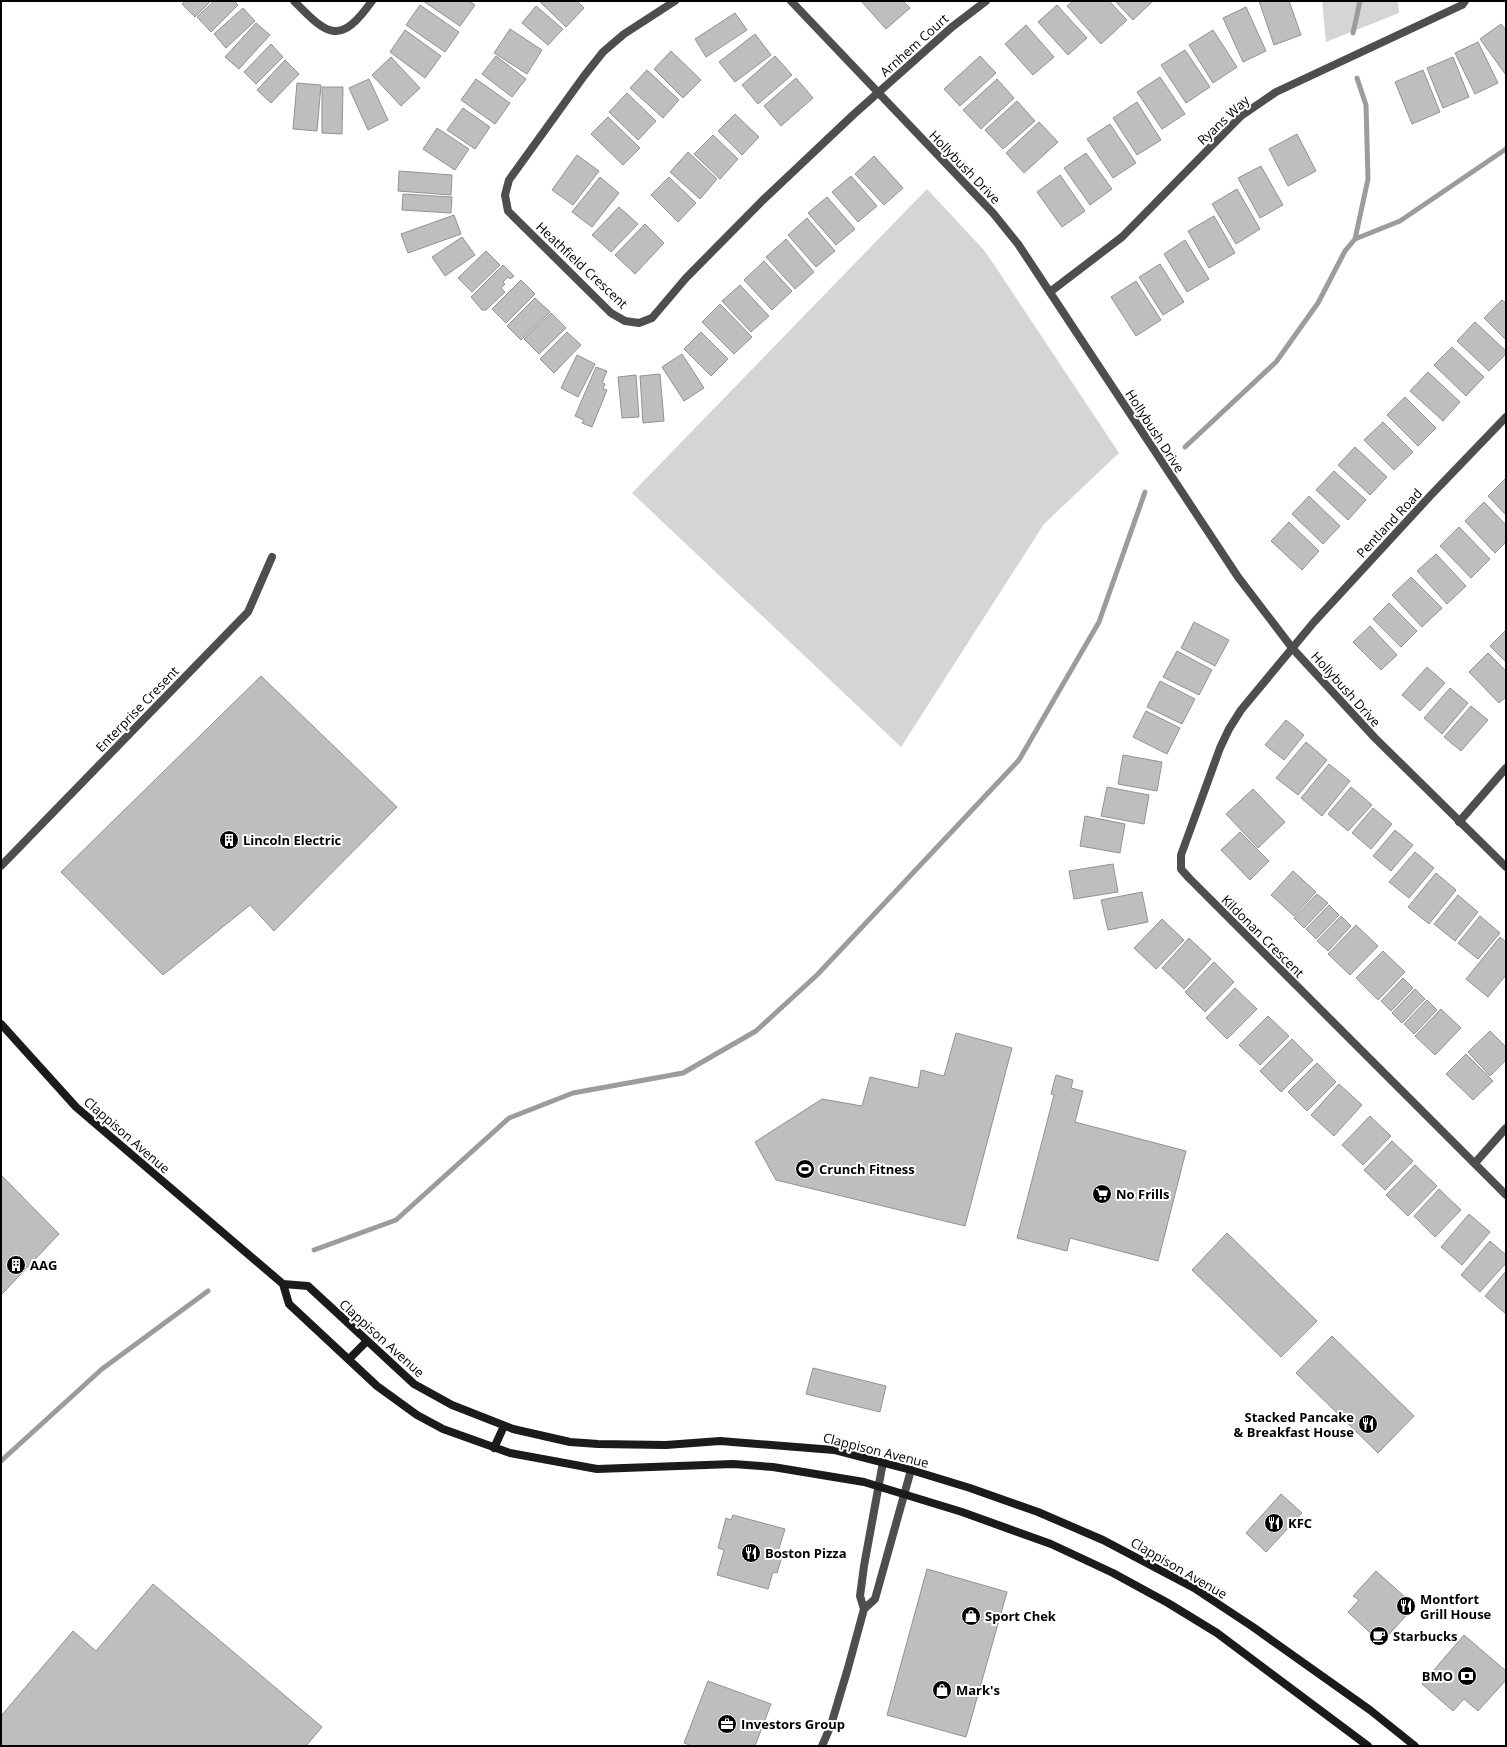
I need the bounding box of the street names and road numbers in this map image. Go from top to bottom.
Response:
street label: Arnhem Court [876,9,952,81]
street label: Ryans Way [1193,91,1253,149]
street label: Hollybush Drive [925,126,1005,208]
street label: Heathfield Crescent [532,218,632,313]
street label: Hollybush Drive [1121,386,1189,476]
street label: Pentland Road [1352,484,1426,562]
street label: Hollybush Drive [1307,647,1385,731]
street label: Enterprise Cresent [91,662,183,756]
street label: Kildonan Crescent [1218,891,1309,982]
street label: Clappison Avenue [80,1093,174,1177]
street label: Clappison Avenue [336,1295,428,1381]
street label: Clappison Avenue [821,1428,931,1472]
street label: Clappison Avenue [1128,1533,1230,1603]

